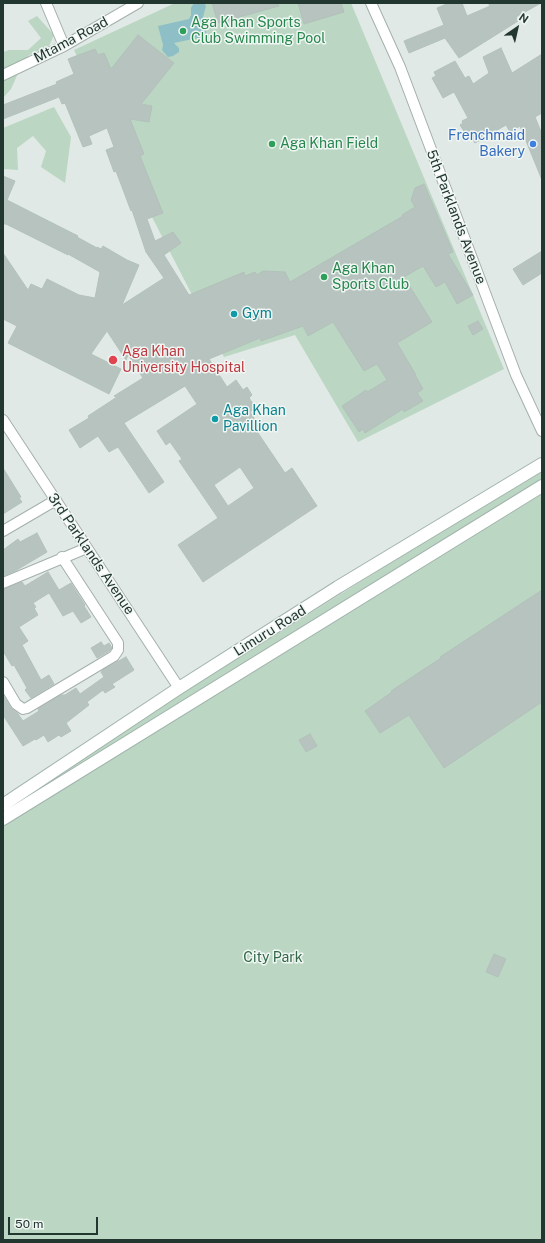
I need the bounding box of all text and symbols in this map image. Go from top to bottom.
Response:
north arrow [497,8,537,48]
text: N [517,11,531,25]
street label: Mtama Road [31,13,111,67]
place label: Aga Khan Sports Club Swimming Pool [191,15,325,48]
marker: Aga Khan Sports Club Swimming Pool [178,26,188,36]
place label: Frenchmaid Bakery [448,128,525,160]
place label: Aga Khan Field [280,136,378,152]
marker: Aga Khan Field [267,139,277,149]
marker: Frenchmaid Bakery [528,139,538,149]
street label: 5th Parklands Avenue [423,147,489,287]
place label: Aga Khan Sports Club [332,261,409,294]
marker: Aga Khan Sports Club [319,272,329,282]
place label: Gym [242,306,272,322]
marker: Gym [229,309,239,319]
place label: Aga Khan University Hospital [122,344,245,376]
marker: Aga Khan University Hospital [107,354,119,366]
place label: Aga Khan Pavillion [223,403,286,436]
marker: Aga Khan Pavillion [210,414,220,424]
street label: 3rd Parklands Avenue [44,490,138,618]
street label: Limuru Road [231,602,309,660]
park label: City Park [243,950,303,966]
scale bar [10,1209,100,1235]
text: 50 m [15,1217,43,1231]

